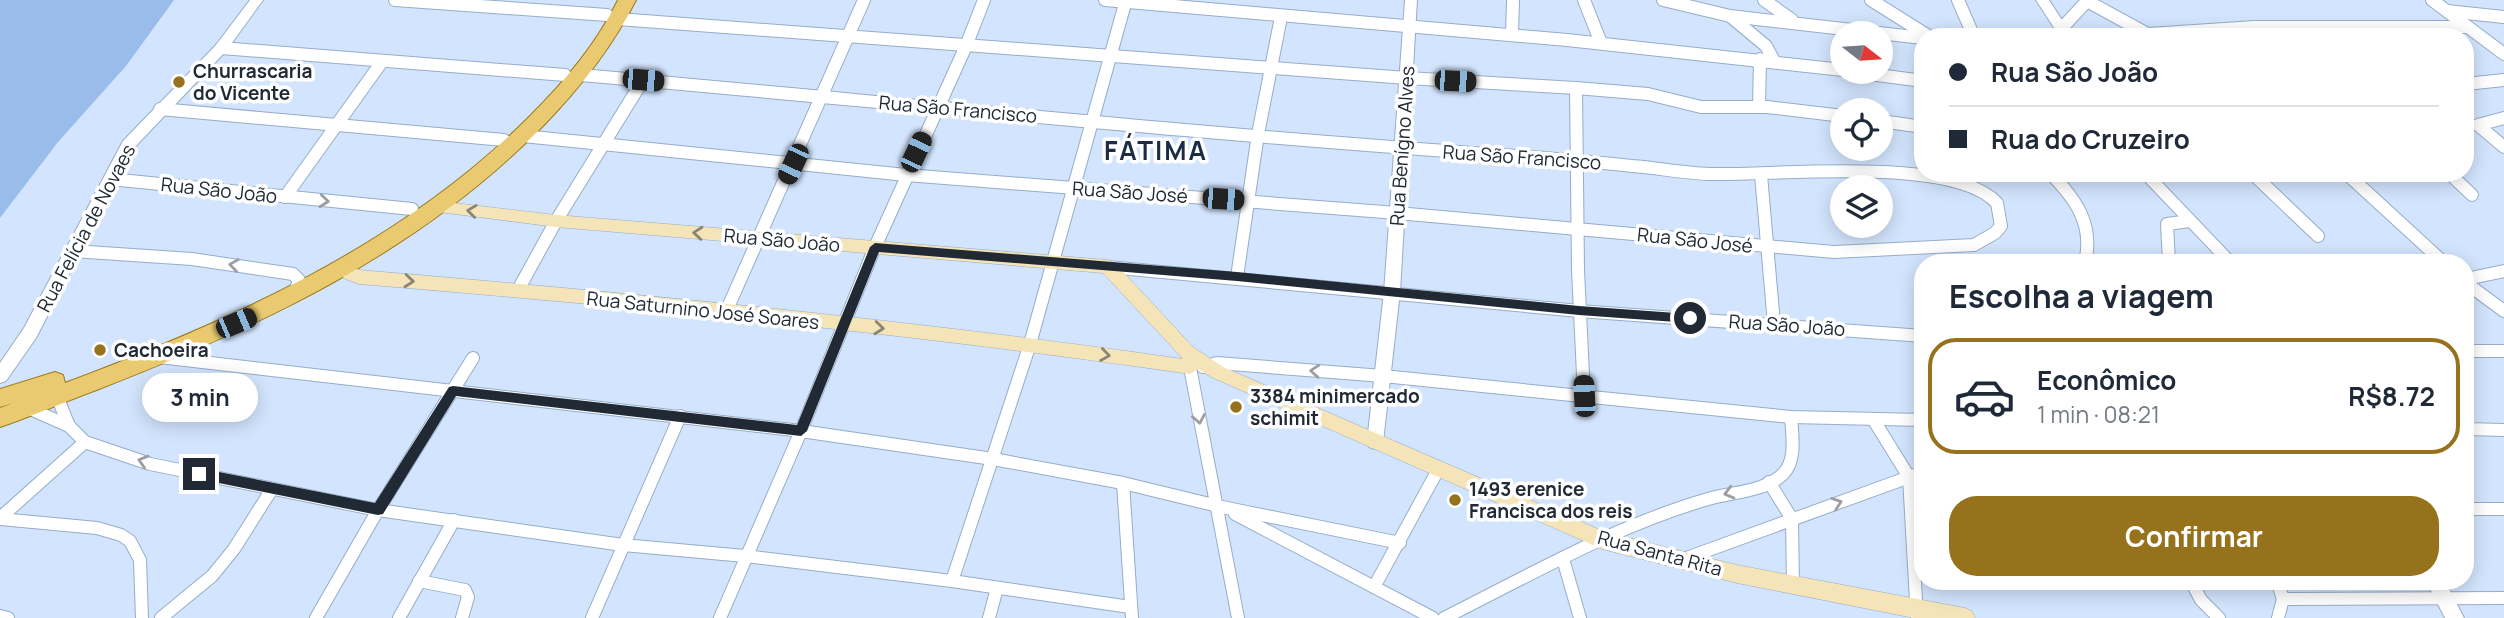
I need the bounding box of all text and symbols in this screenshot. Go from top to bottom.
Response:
north arrow [1830,21,1894,84]
map controls [1830,21,1893,238]
text: Rua São João [1991,54,2158,90]
place label: Churrascaria do Vicente [193,58,313,106]
street label: Rua Benígno Alves [1383,65,1421,227]
car [622,68,665,92]
car [1434,69,1477,93]
marker: Churrascaria do Vicente [171,74,187,90]
street label: Rua São Francisco [878,89,1038,129]
button: locate [1830,98,1893,161]
text: Rua do Cruzeiro [1991,121,2190,157]
car [898,129,935,175]
district label: FÁTIMA [1104,132,1208,168]
street label: Rua São Francisco [1442,138,1602,176]
street label: Rua Felícia de Novaes [31,139,141,317]
car [775,141,812,187]
street label: Rua São João [160,171,278,209]
street label: Rua São José [1071,175,1189,209]
button: layers [1830,175,1893,238]
car [1202,187,1245,211]
one-way arrow [319,193,330,208]
one-way arrow [466,204,478,219]
street label: Rua São José [1636,221,1754,259]
street label: Rua São João [723,222,841,258]
one-way arrow [692,226,703,241]
one-way arrow [228,257,240,272]
one-way arrow [404,273,415,288]
text: Escolha a viagem [1949,274,2214,318]
street label: Rua Saturnino José Soares [585,285,821,335]
route start [1674,302,1706,334]
car [213,305,260,341]
street label: Rua São João [1728,308,1846,342]
one-way arrow [874,320,885,335]
place label: Cachoeira [114,337,209,363]
marker: Cachoeira [92,342,108,358]
one-way arrow [1099,347,1111,362]
text: Econômico [2037,362,2176,398]
one-way arrow [1310,364,1321,379]
icon: car [1953,365,2016,428]
callout: 3 min [141,372,257,421]
car [1573,374,1596,418]
text: R$8.72 [2348,378,2435,414]
text: 3 min [170,381,230,413]
place label: 3384 minimercado schimit [1250,383,1420,431]
text: 1 min · 08:21 [2037,398,2160,430]
marker: 3384 minimercado schimit [1228,399,1244,415]
one-way arrow [1191,413,1206,425]
one-way arrow [138,455,150,470]
route end [183,458,215,490]
place label: 1493 erenice Francisca dos reis [1469,476,1633,524]
one-way arrow [1723,485,1735,499]
marker: 1493 erenice Francisca dos reis [1447,492,1463,508]
button: Confirmar [1949,496,2439,576]
one-way arrow [1830,497,1842,511]
street label: Rua Santa Rita [1595,524,1725,582]

